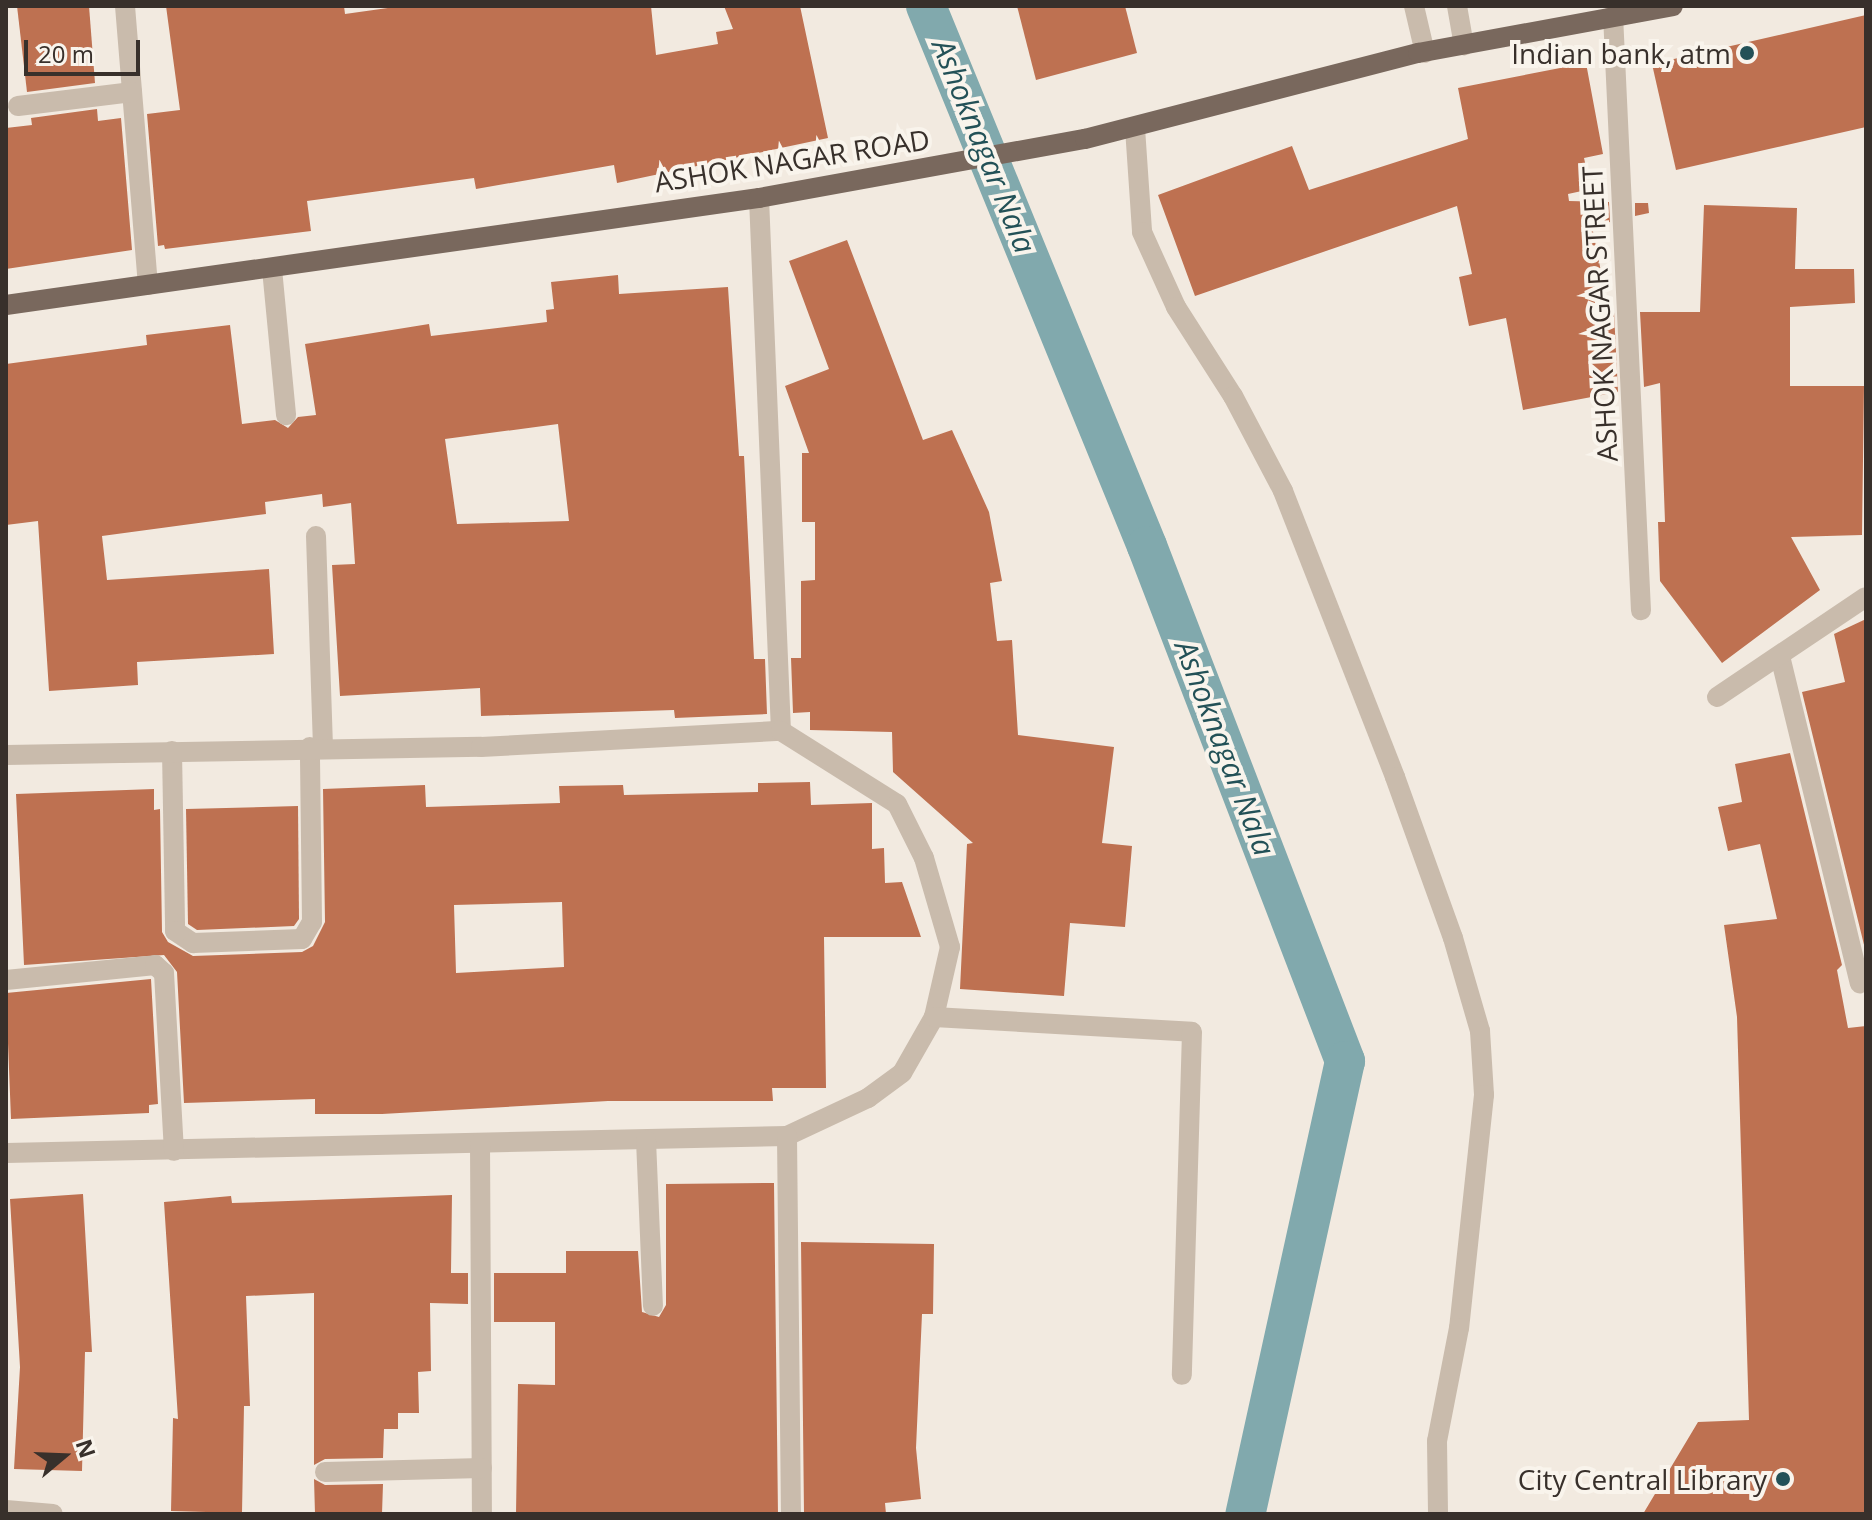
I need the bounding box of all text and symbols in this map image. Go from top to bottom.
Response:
scale bar [28,24,144,74]
water label: Ashoknagar Nala [925,34,1043,258]
place label: Indian bank, atm [1511,36,1731,70]
text: 20 m [38,37,94,70]
marker: Indian bank, atm [1738,44,1756,62]
street label: ASHOK NAGAR ROAD [652,122,932,198]
street label: ASHOK NAGAR STREET [1574,165,1624,463]
water label: Ashoknagar Nala [1167,635,1283,861]
north arrow [24,1416,104,1496]
text: N [70,1435,104,1462]
place label: City Central Library [1518,1462,1767,1496]
marker: City Central Library [1774,1470,1792,1488]

